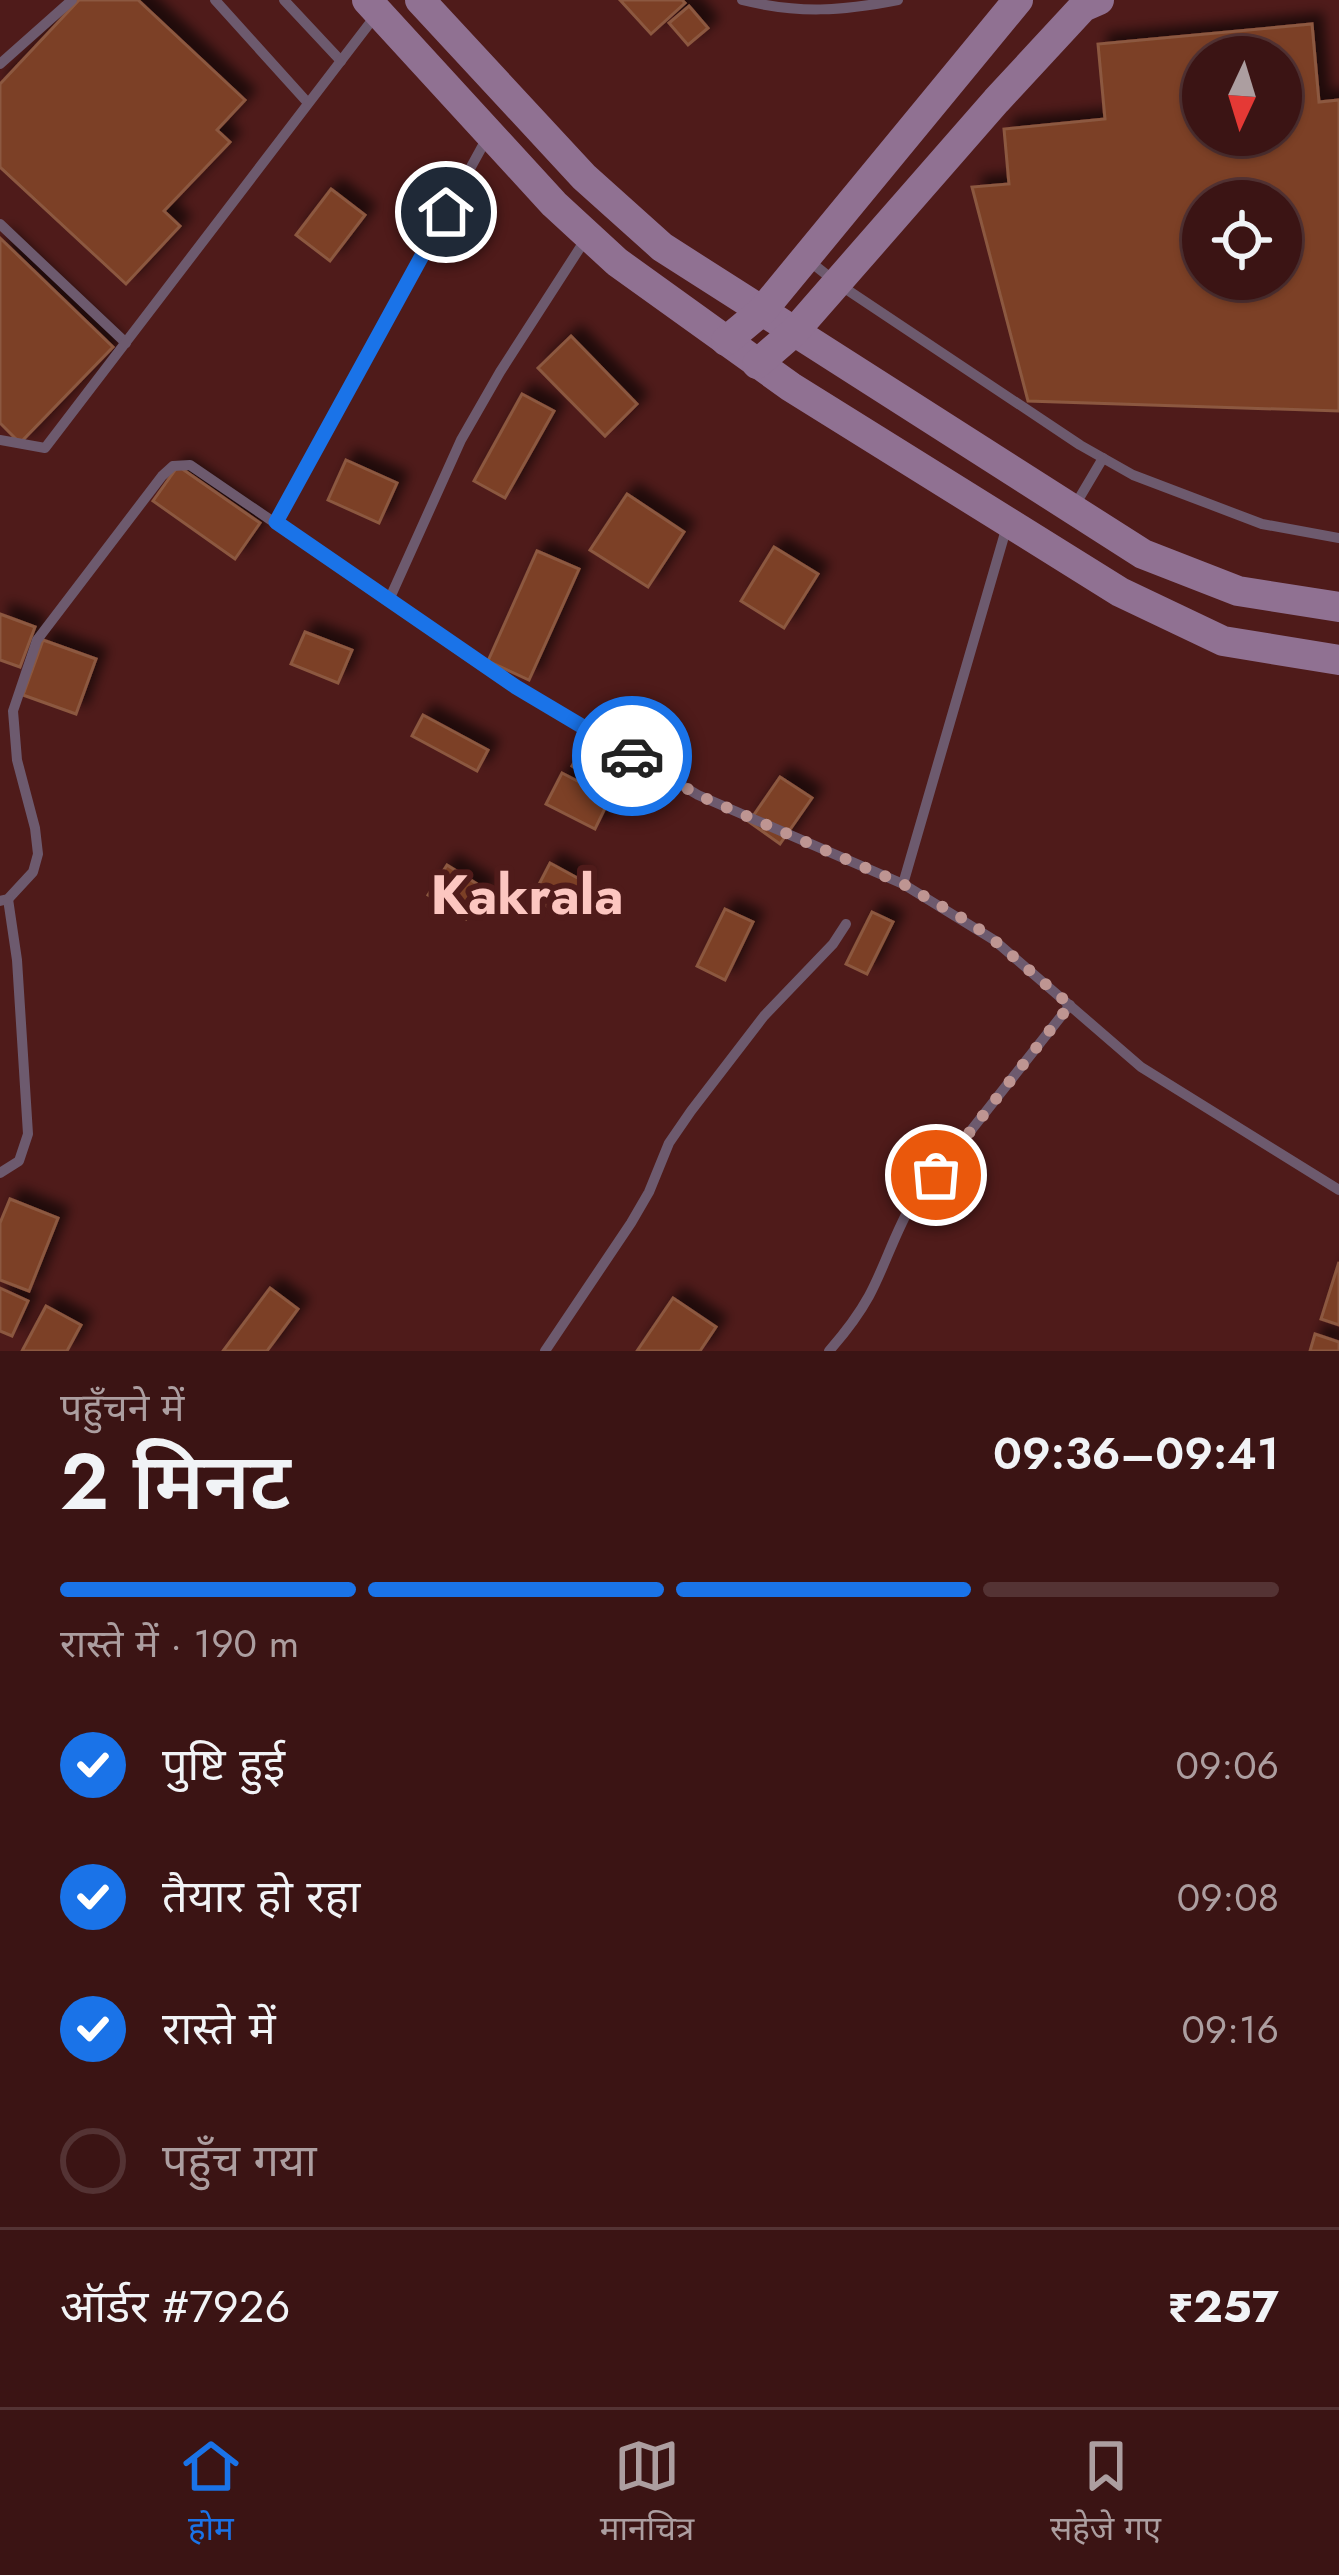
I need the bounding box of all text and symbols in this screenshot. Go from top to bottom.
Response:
north arrow [1182,36,1302,156]
map controls [1182,36,1302,300]
pin [395,161,497,263]
icon: home [413,179,479,245]
button: locate [1182,180,1302,300]
courier [572,696,692,816]
icon: car [599,723,665,789]
district label: Kakrala [431,856,624,934]
pin [885,1124,987,1226]
icon: bag [903,1142,969,1208]
text: पहुँचने में [60,1379,184,1436]
text: 09:36–09:41 [993,1421,1279,1486]
text: 2 मिनट [60,1426,291,1538]
text: रास्ते में · 190 m [60,1615,299,1672]
icon: check [60,1732,126,1798]
text: पुष्टि हुई [162,1732,285,1797]
text: 09:06 [1176,1737,1279,1794]
icon: check [60,1864,126,1930]
text: तैयार हो रहा [162,1864,360,1929]
text: 09:08 [1177,1869,1279,1926]
icon: check [60,1996,126,2062]
text: रास्ते में [162,1996,276,2061]
text: 09:16 [1181,2001,1279,2058]
text: पहुँच गया [162,2128,317,2193]
text: ऑर्डर #7926 [60,2274,290,2339]
text: ₹257 [1168,2274,1279,2339]
tab: होम [178,2433,244,2553]
tab: मानचित्र [600,2433,694,2553]
tab: सहेजे गए [1050,2433,1161,2553]

